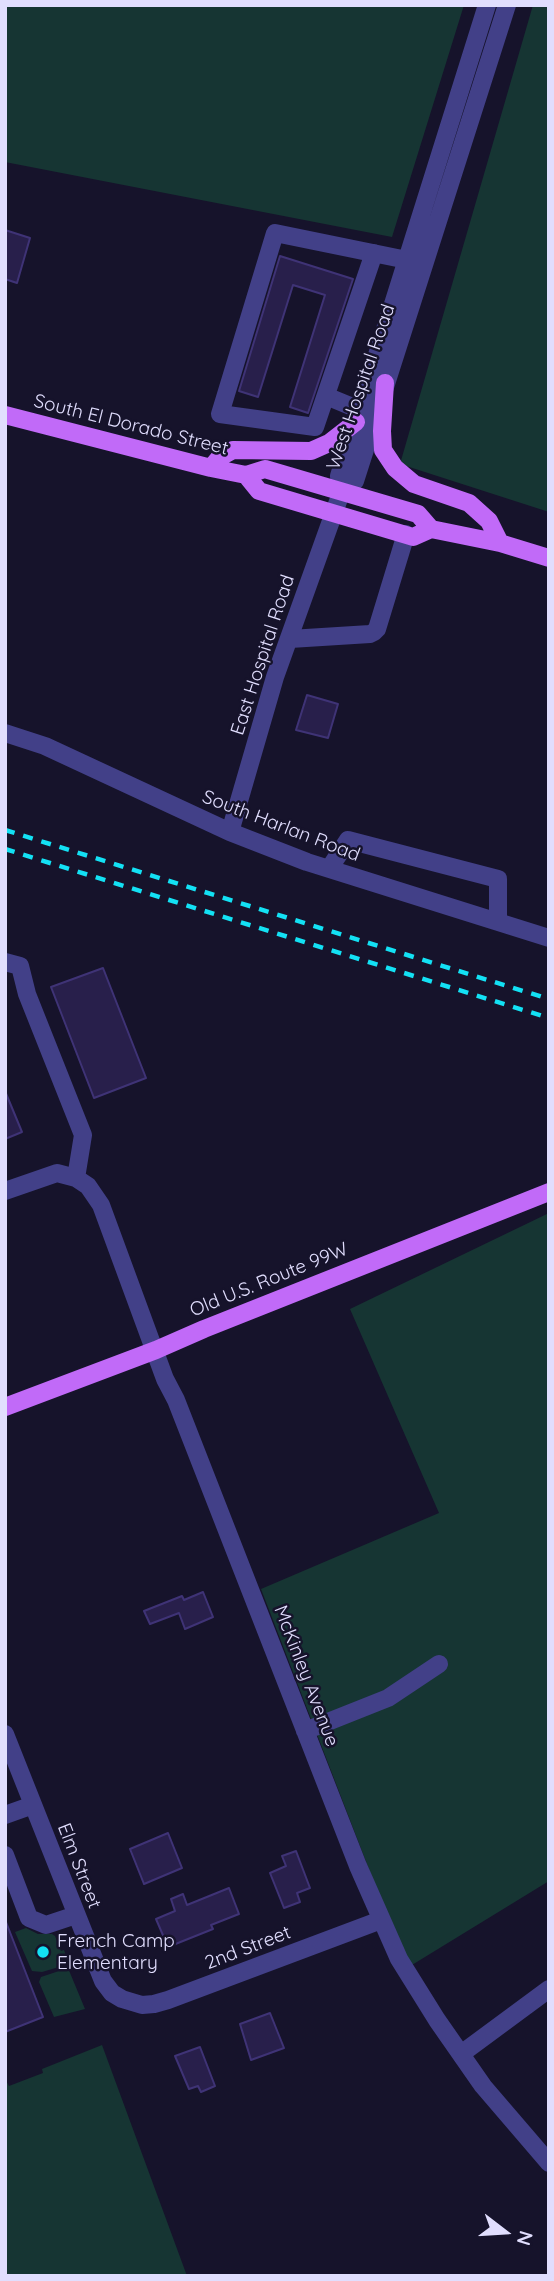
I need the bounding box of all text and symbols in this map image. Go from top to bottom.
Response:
street label: West Hospital Road [322,301,400,473]
street label: South El Dorado Street [31,390,231,460]
street label: East Hospital Road [226,572,300,738]
street label: South Harlan Road [199,785,363,867]
street label: Old U.S. Route 99W [187,1238,351,1322]
street label: McKinley Avenue [269,1602,343,1750]
street label: Elm Street [52,1820,106,1912]
street label: 2nd Street [202,1921,294,1975]
place label: French Camp Elementary [57,1930,175,1974]
marker: French Camp Elementary [35,1944,51,1960]
north arrow [470,2197,540,2267]
text: N [512,2228,539,2248]

